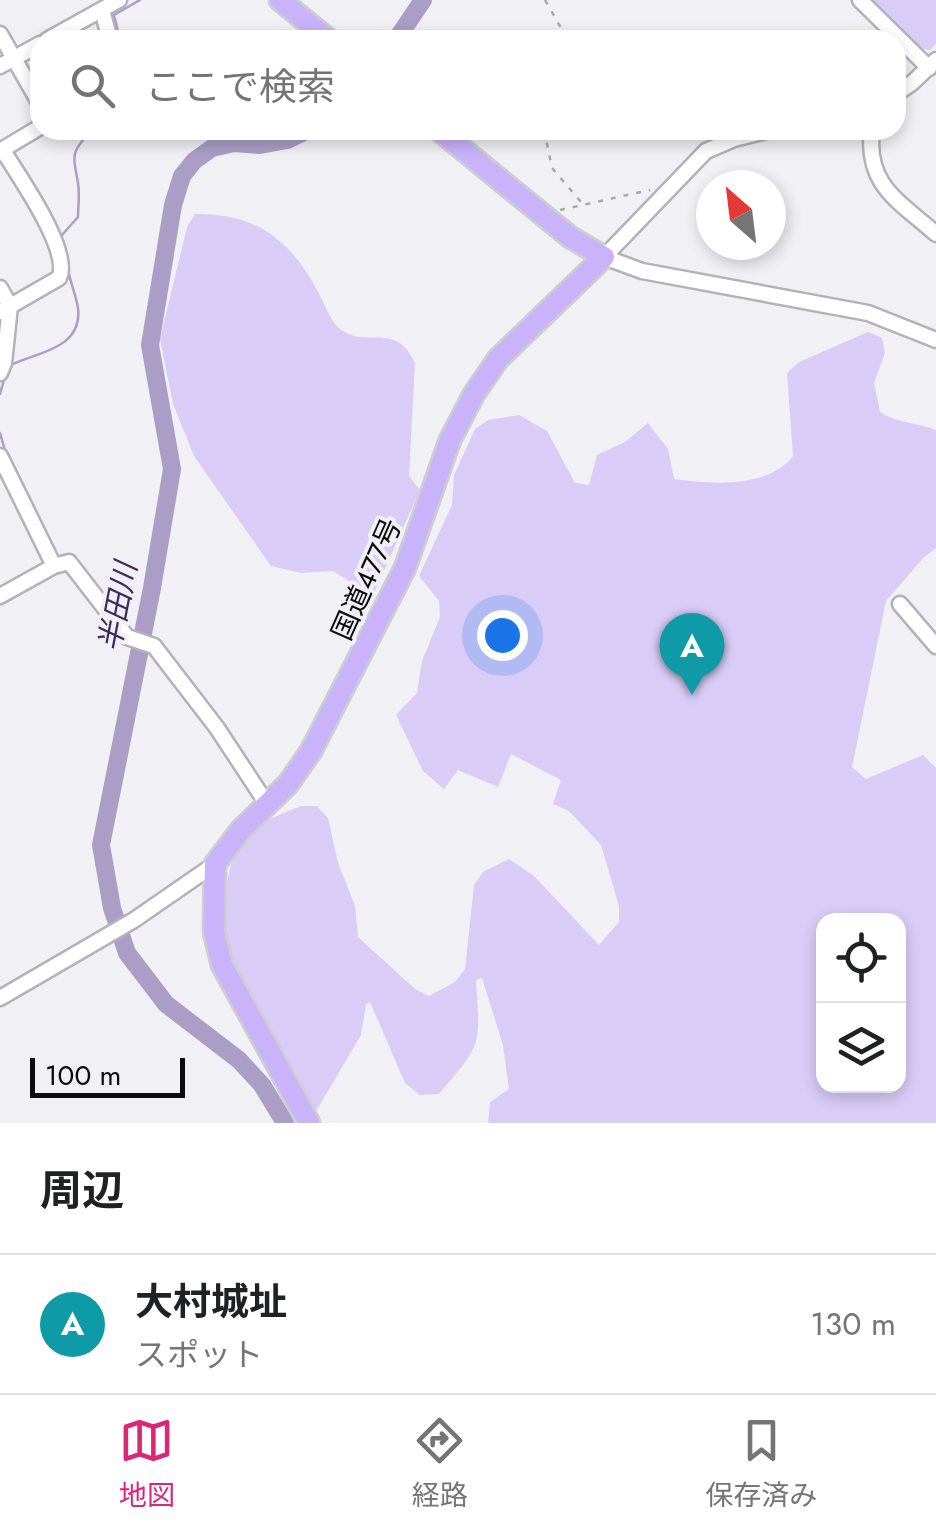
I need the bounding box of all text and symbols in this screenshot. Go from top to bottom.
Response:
search box [30,30,906,140]
icon: search [65,58,120,113]
text: ここで検索 [145,59,335,114]
north arrow [696,170,786,260]
street label: 国道477号 [321,512,412,647]
water label: 半田川 [88,556,148,655]
your location [477,610,528,661]
pin: A [660,612,724,695]
map controls [816,913,906,1093]
button: locate [816,913,906,1003]
button: layers [816,1003,906,1093]
scale bar [30,1053,185,1098]
text: 100 m [45,1055,121,1096]
text: 周辺 [40,1160,124,1221]
text: 大村城址 [135,1274,287,1329]
text: A [61,1301,84,1347]
text: 130 m [810,1301,896,1347]
text: スポット [135,1332,263,1378]
tab: 地図 [119,1413,175,1516]
tab: 経路 [412,1413,468,1516]
tab: 保存済み [705,1413,817,1516]

